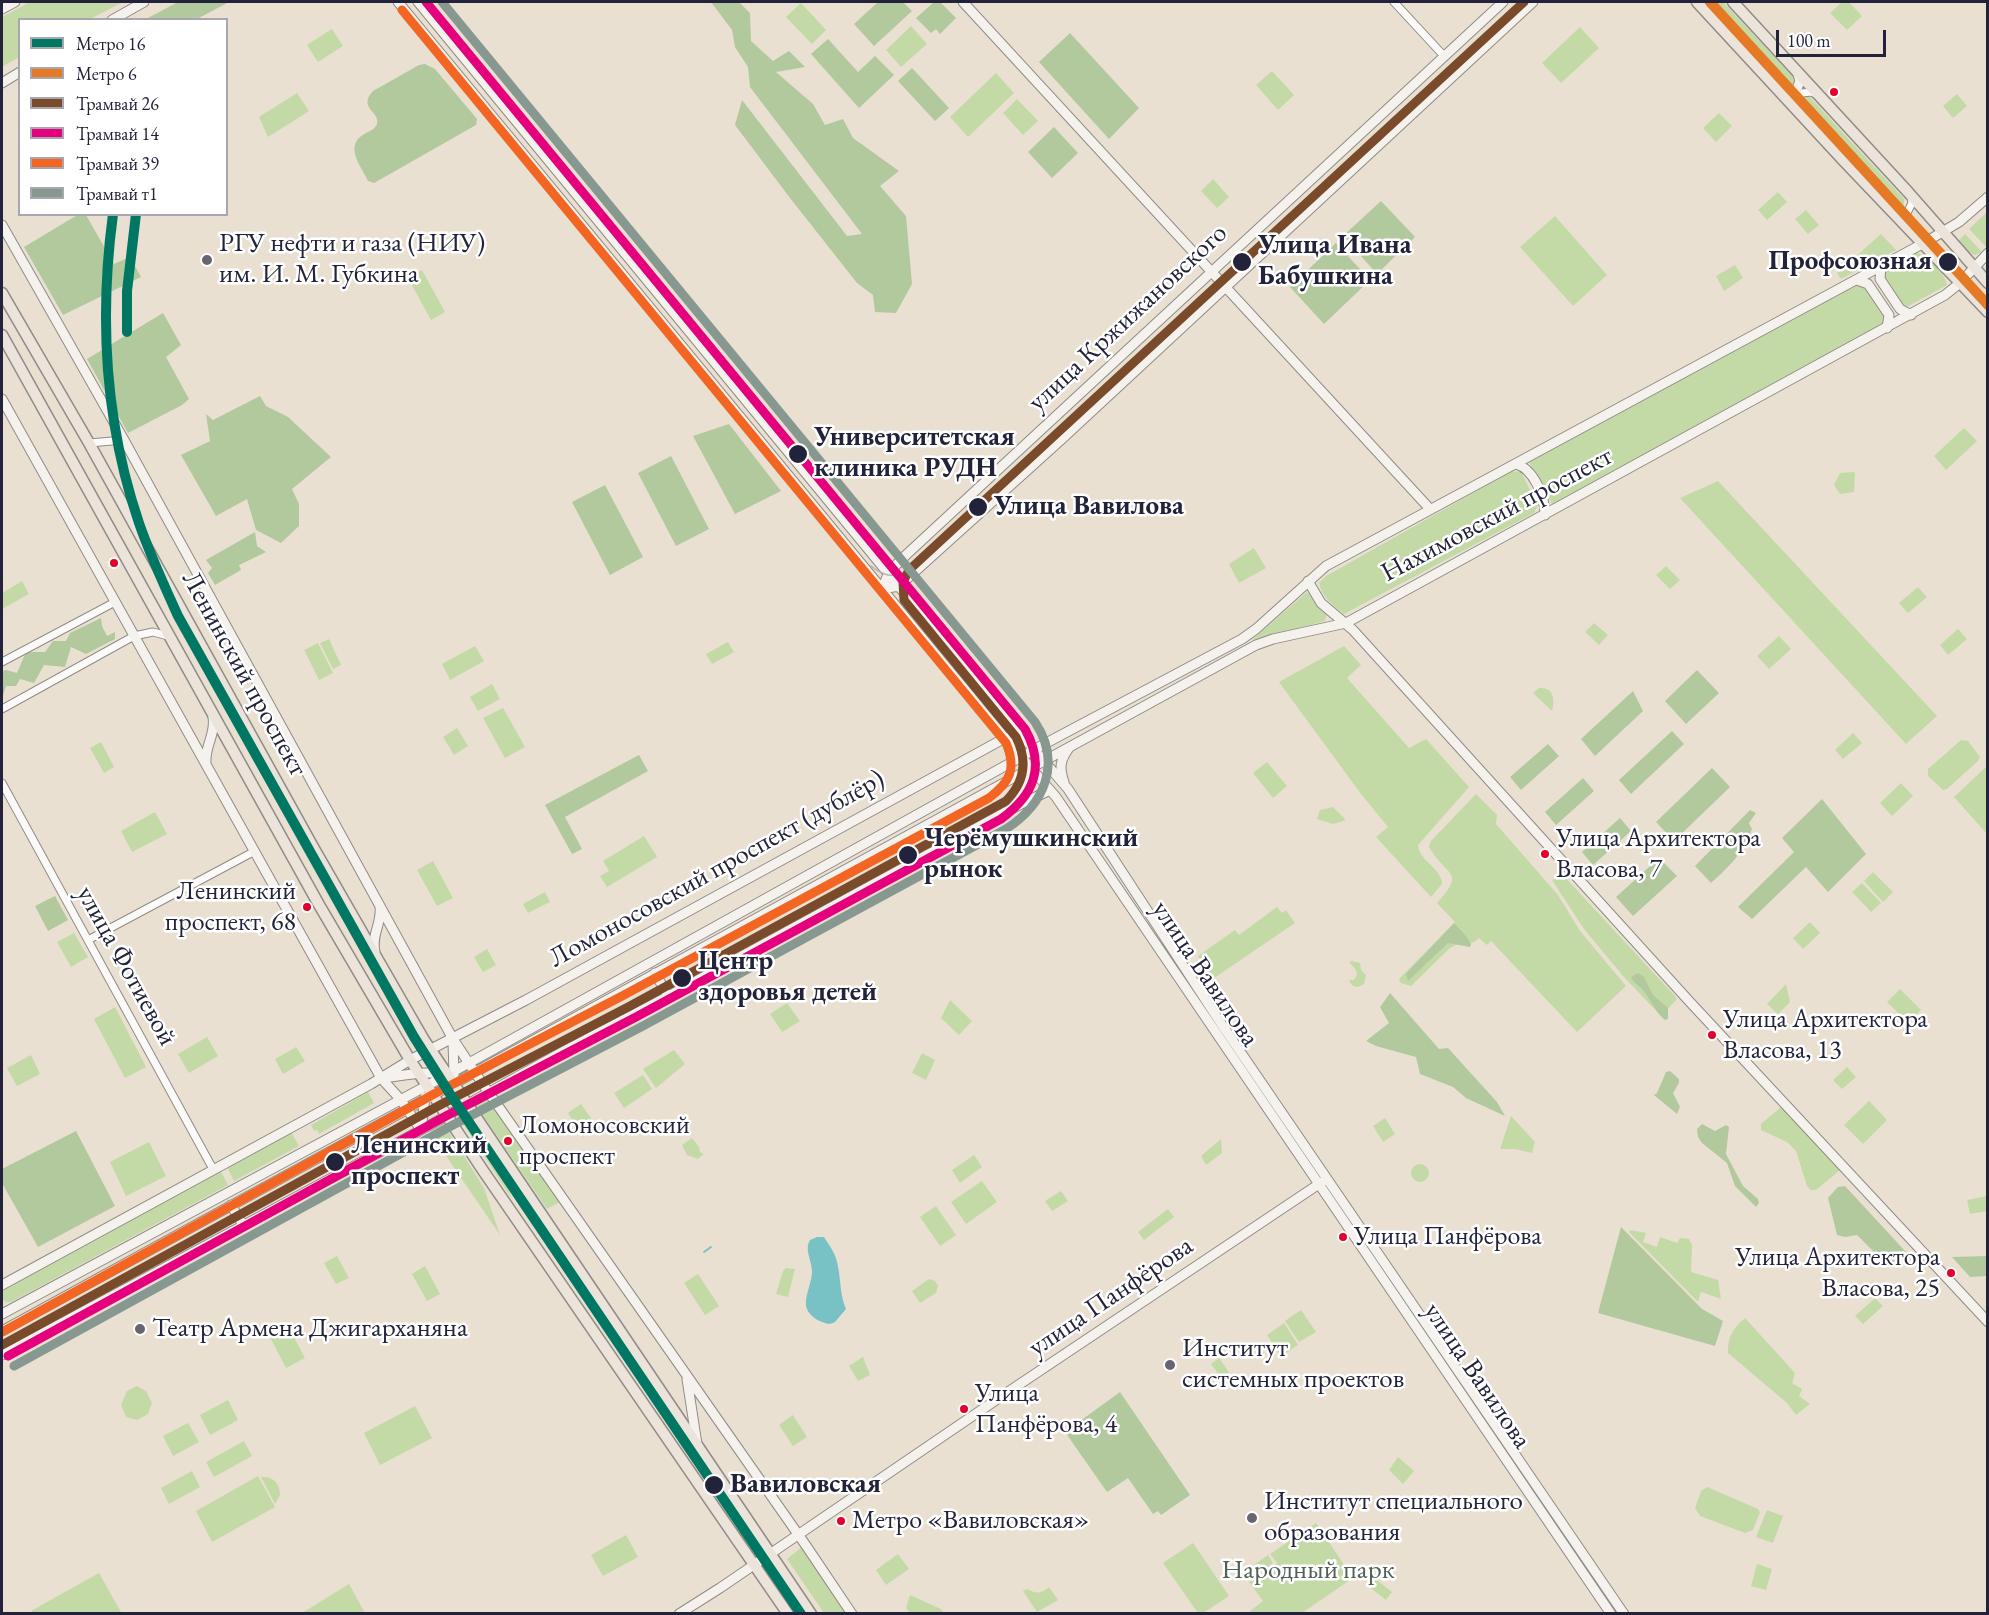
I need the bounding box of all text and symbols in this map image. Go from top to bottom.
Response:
legend [18,18,228,216]
scale bar [1779,18,1888,56]
text: 100 m [1787,29,1831,52]
text: Метро 16 [76,32,145,55]
text: Метро 6 [76,62,137,85]
unlabelled marker [1828,86,1840,98]
text: Трамвай 26 [76,92,159,115]
text: Трамвай 14 [76,122,159,145]
text: Трамвай 39 [76,152,159,175]
text: Трамвай т1 [76,182,158,205]
street label: улица Кржижановского [1022,217,1234,419]
place label: РГУ нефти и газа (НИУ) им. И. М. Губкина [219,228,485,291]
place label: Улица Ивана Бабушкина [1258,230,1412,293]
place label: Профсоюзная [1768,246,1932,278]
marker: Улица Ивана Бабушкина [1231,251,1253,273]
marker: Профсоюзная [1937,251,1959,273]
marker: РГУ нефти и газа (НИУ) им. И. М. Губкина [200,253,214,267]
place label: Университетская клиника РУДН [814,422,1015,485]
street label: Нахимовский проспект [1376,440,1618,590]
marker: Университетская клиника РУДН [787,443,809,465]
place label: Улица Вавилова [994,491,1184,523]
marker: Улица Вавилова [967,496,989,518]
unlabelled marker [108,557,120,569]
street label: Ленинский проспект [174,566,314,782]
street label: Ломоносовский проспект (дублёр) [544,763,890,975]
place label: Черёмушкинский рынок [924,823,1138,886]
place label: Улица Архитектора Власова, 7 [1556,823,1761,885]
marker: Черёмушкинский рынок [897,844,919,866]
marker: Улица Архитектора Власова, 7 [1539,848,1551,860]
place label: Ленинский проспект, 68 [165,876,296,938]
street label: улица Фотиевой [69,881,183,1051]
street label: улица Вавилова [1144,895,1266,1053]
marker: Ленинский проспект, 68 [301,901,313,913]
place label: Центр здоровья детей [698,946,877,1009]
marker: Центр здоровья детей [671,967,693,989]
place label: Улица Архитектора Власова, 13 [1723,1004,1928,1066]
marker: Улица Архитектора Власова, 13 [1706,1029,1718,1041]
place label: Ломоносовский проспект [519,1110,690,1172]
place label: Ленинский проспект [351,1130,487,1193]
marker: Ломоносовский проспект [502,1135,514,1147]
marker: Ленинский проспект [324,1151,346,1173]
place label: Улица Панфёрова [1354,1221,1542,1253]
street label: улица Панфёрова [1023,1230,1199,1364]
marker: Улица Панфёрова [1337,1231,1349,1243]
place label: Улица Архитектора Власова, 25 [1735,1242,1940,1304]
marker: Улица Архитектора Власова, 25 [1945,1267,1957,1279]
street label: улица Вавилова [1416,1297,1538,1455]
place label: Театр Армена Джигарханяна [152,1313,468,1345]
marker: Театр Армена Джигарханяна [133,1322,147,1336]
place label: Институт системных проектов [1182,1333,1404,1396]
marker: Институт системных проектов [1163,1358,1177,1372]
place label: Улица Панфёрова, 4 [975,1378,1117,1440]
marker: Улица Панфёрова, 4 [958,1403,970,1415]
place label: Вавиловская [730,1469,881,1501]
marker: Вавиловская [703,1474,725,1496]
place label: Институт специального образования [1264,1486,1523,1549]
place label: Метро «Вавиловская» [852,1505,1089,1537]
marker: Институт специального образования [1245,1511,1259,1525]
marker: Метро «Вавиловская» [835,1515,847,1527]
park label: Народный парк [1221,1555,1395,1587]

